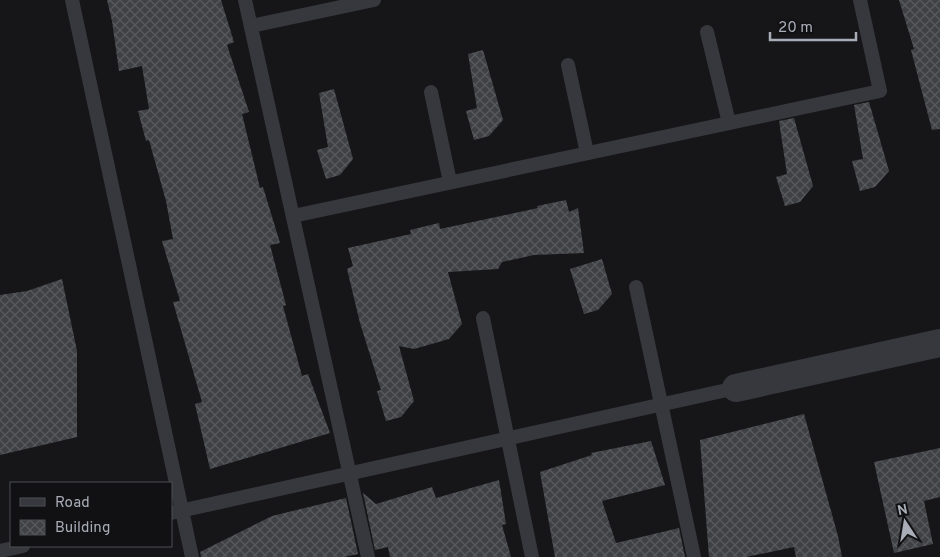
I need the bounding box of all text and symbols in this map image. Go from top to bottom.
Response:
scale bar [770,10,856,42]
text: 20 m [778,19,813,38]
legend [10,482,172,547]
text: Road [55,494,90,513]
north arrow [880,497,930,547]
text: N [896,501,909,520]
text: Building [55,519,110,538]

